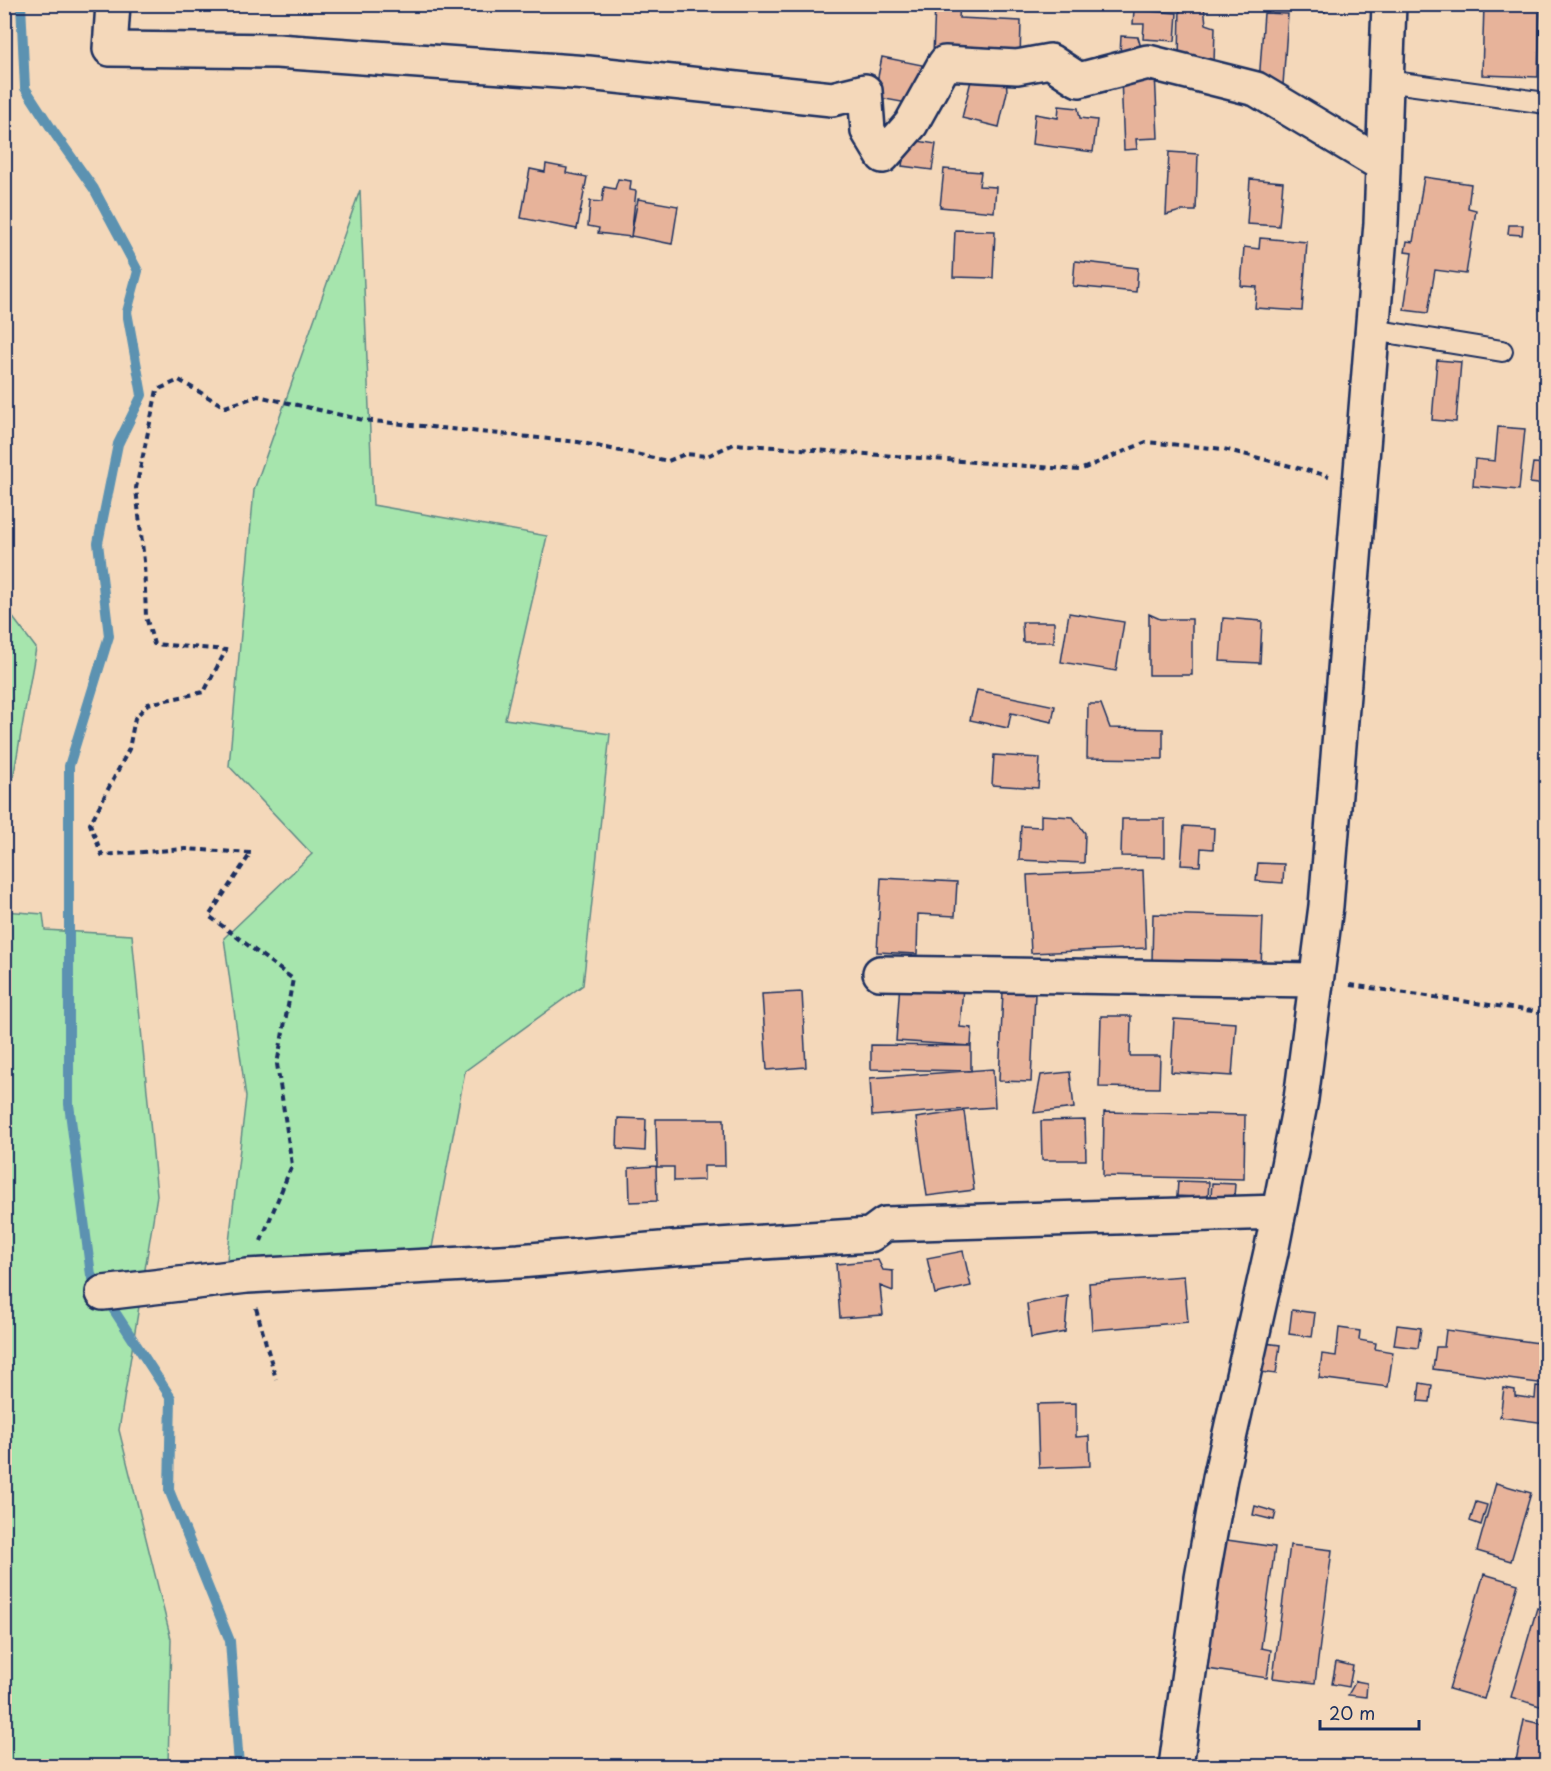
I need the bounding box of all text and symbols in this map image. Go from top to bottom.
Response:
scale bar [1320,1693,1419,1731]
text: 20 m [1329,1699,1375,1726]

